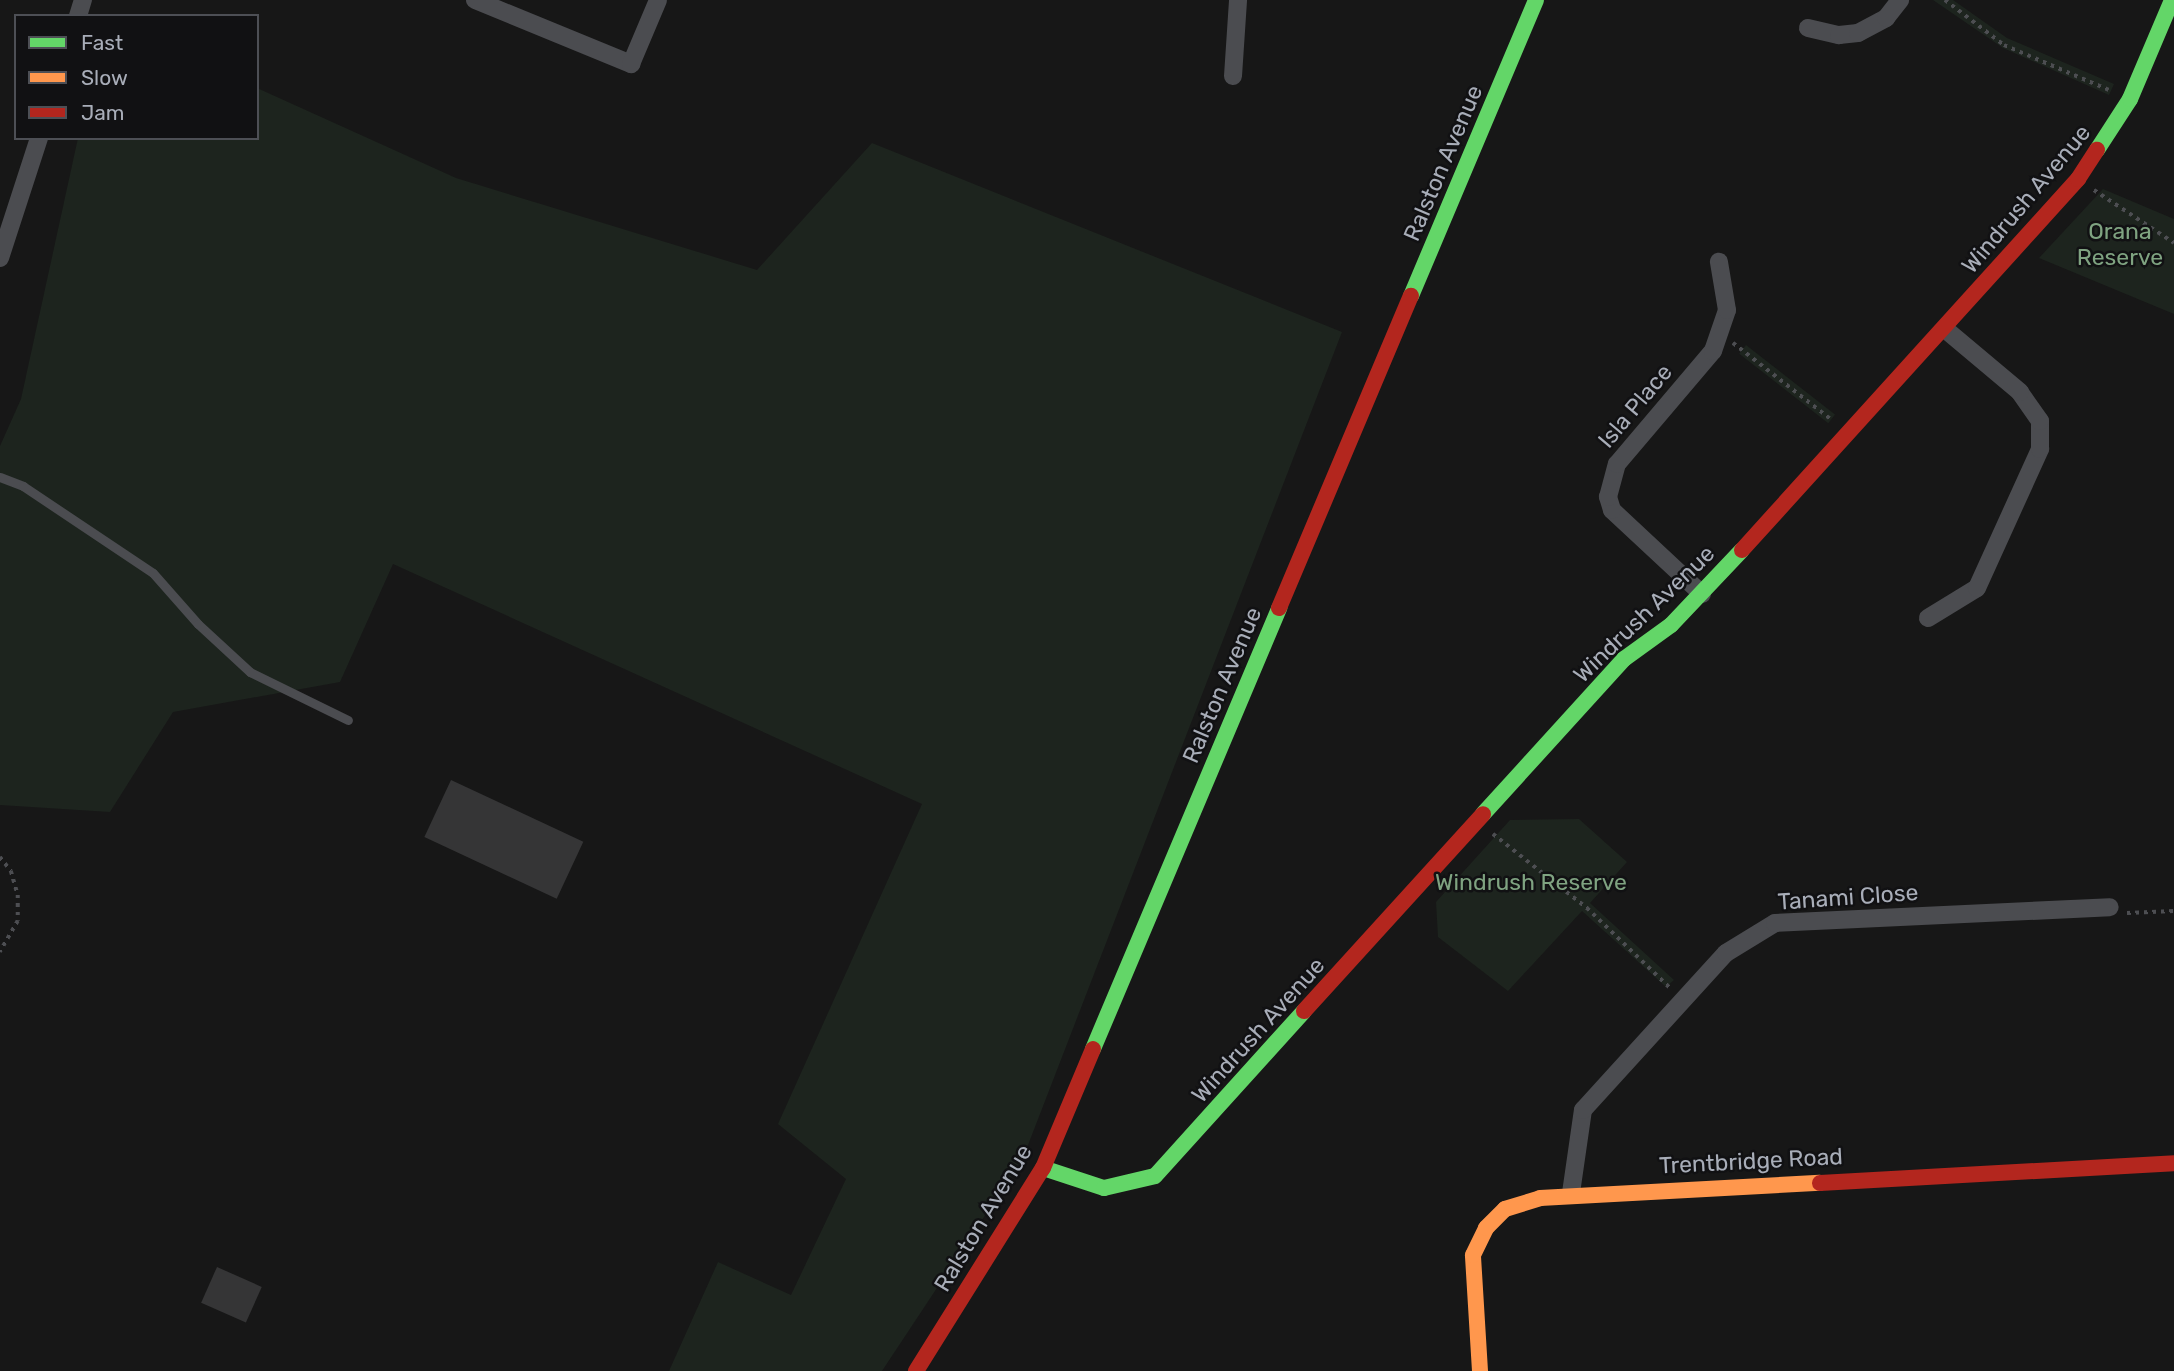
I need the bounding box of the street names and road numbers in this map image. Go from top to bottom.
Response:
street label: Ralston Avenue [1398,81,1488,245]
street label: Windrush Avenue [1956,119,2096,279]
street label: Isla Place [1592,359,1678,453]
street label: Windrush Avenue [1567,539,1721,689]
street label: Ralston Avenue [1177,603,1267,767]
street label: Tanami Close [1777,878,1919,916]
street label: Windrush Avenue [1185,952,1331,1108]
street label: Ralston Avenue [928,1139,1038,1297]
street label: Trentbridge Road [1658,1142,1844,1180]

